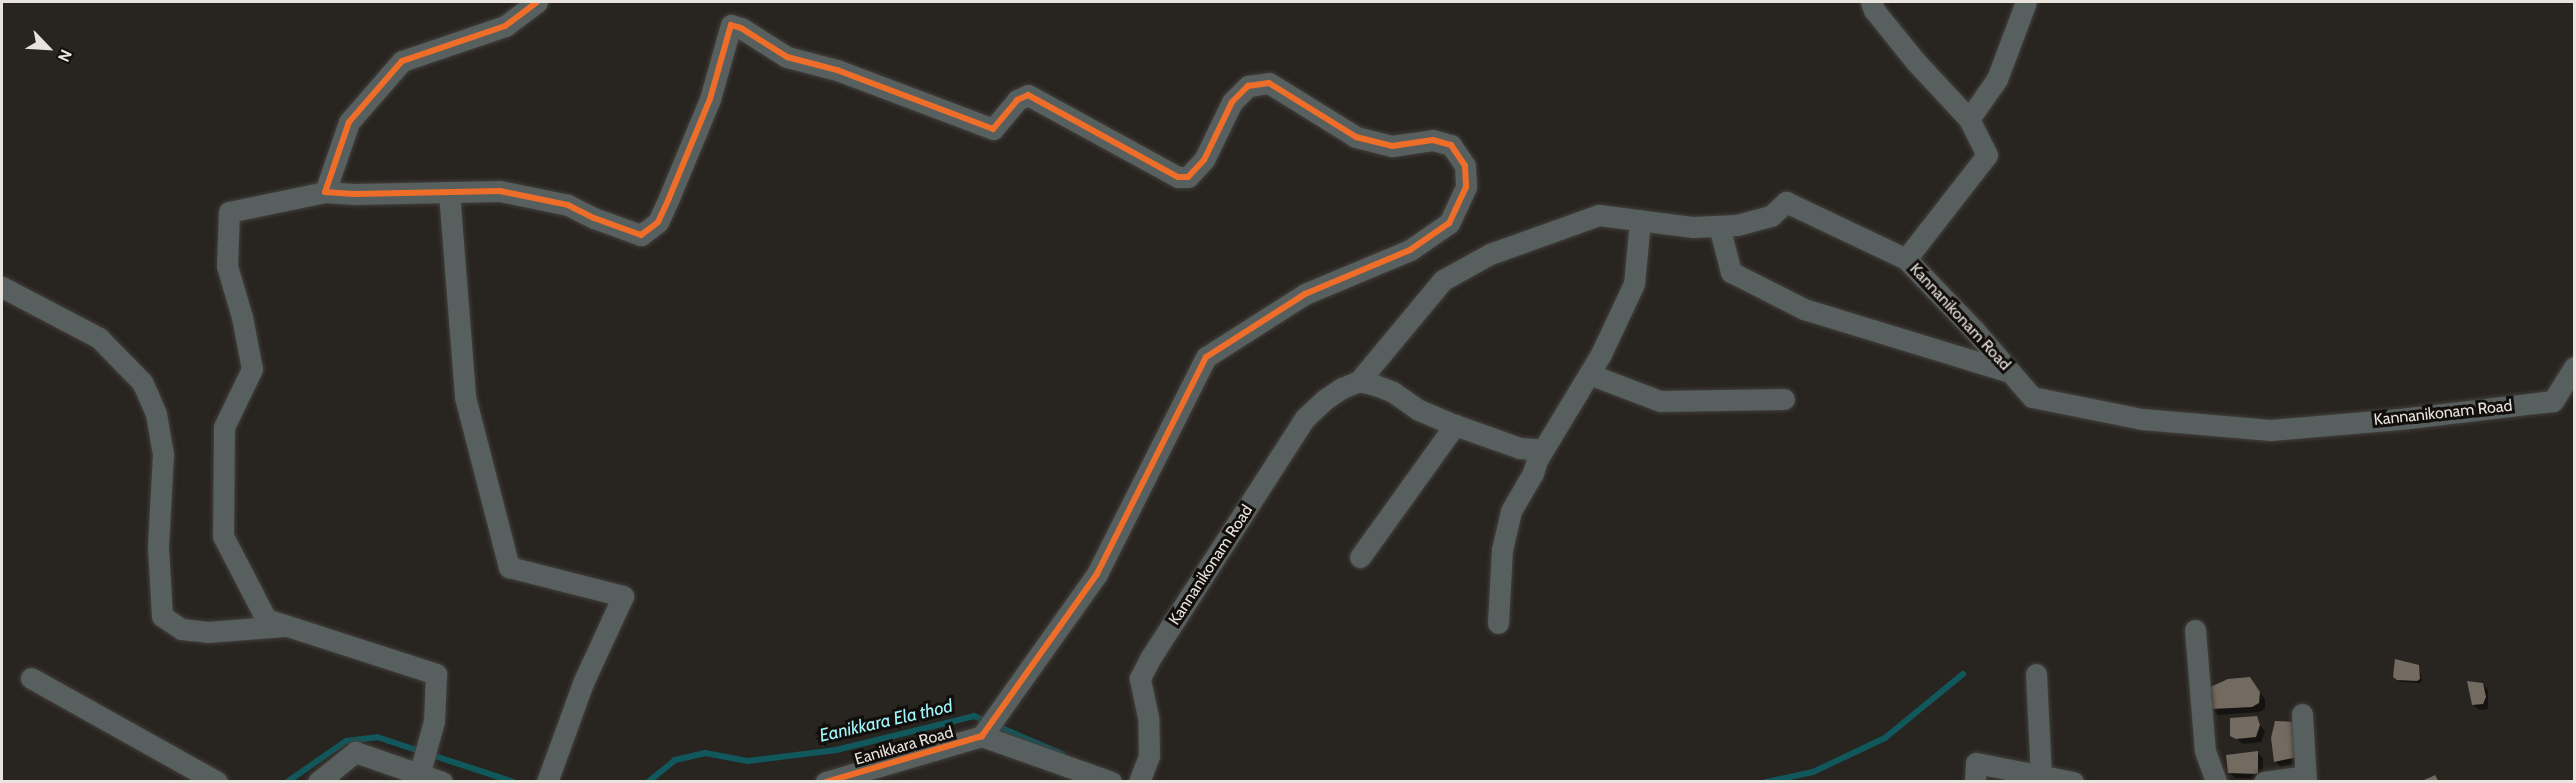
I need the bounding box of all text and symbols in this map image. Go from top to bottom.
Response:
north arrow [18,18,78,78]
text: N [54,47,76,65]
street label: Kannanikonam Road [1906,260,2014,374]
street label: Kannanikonam Road [2373,396,2513,430]
street label: Kannanikonam Road [1165,501,1257,629]
water label: Eanikkara Ela thod [817,695,955,747]
street label: Eanikkara Road [852,723,956,769]

